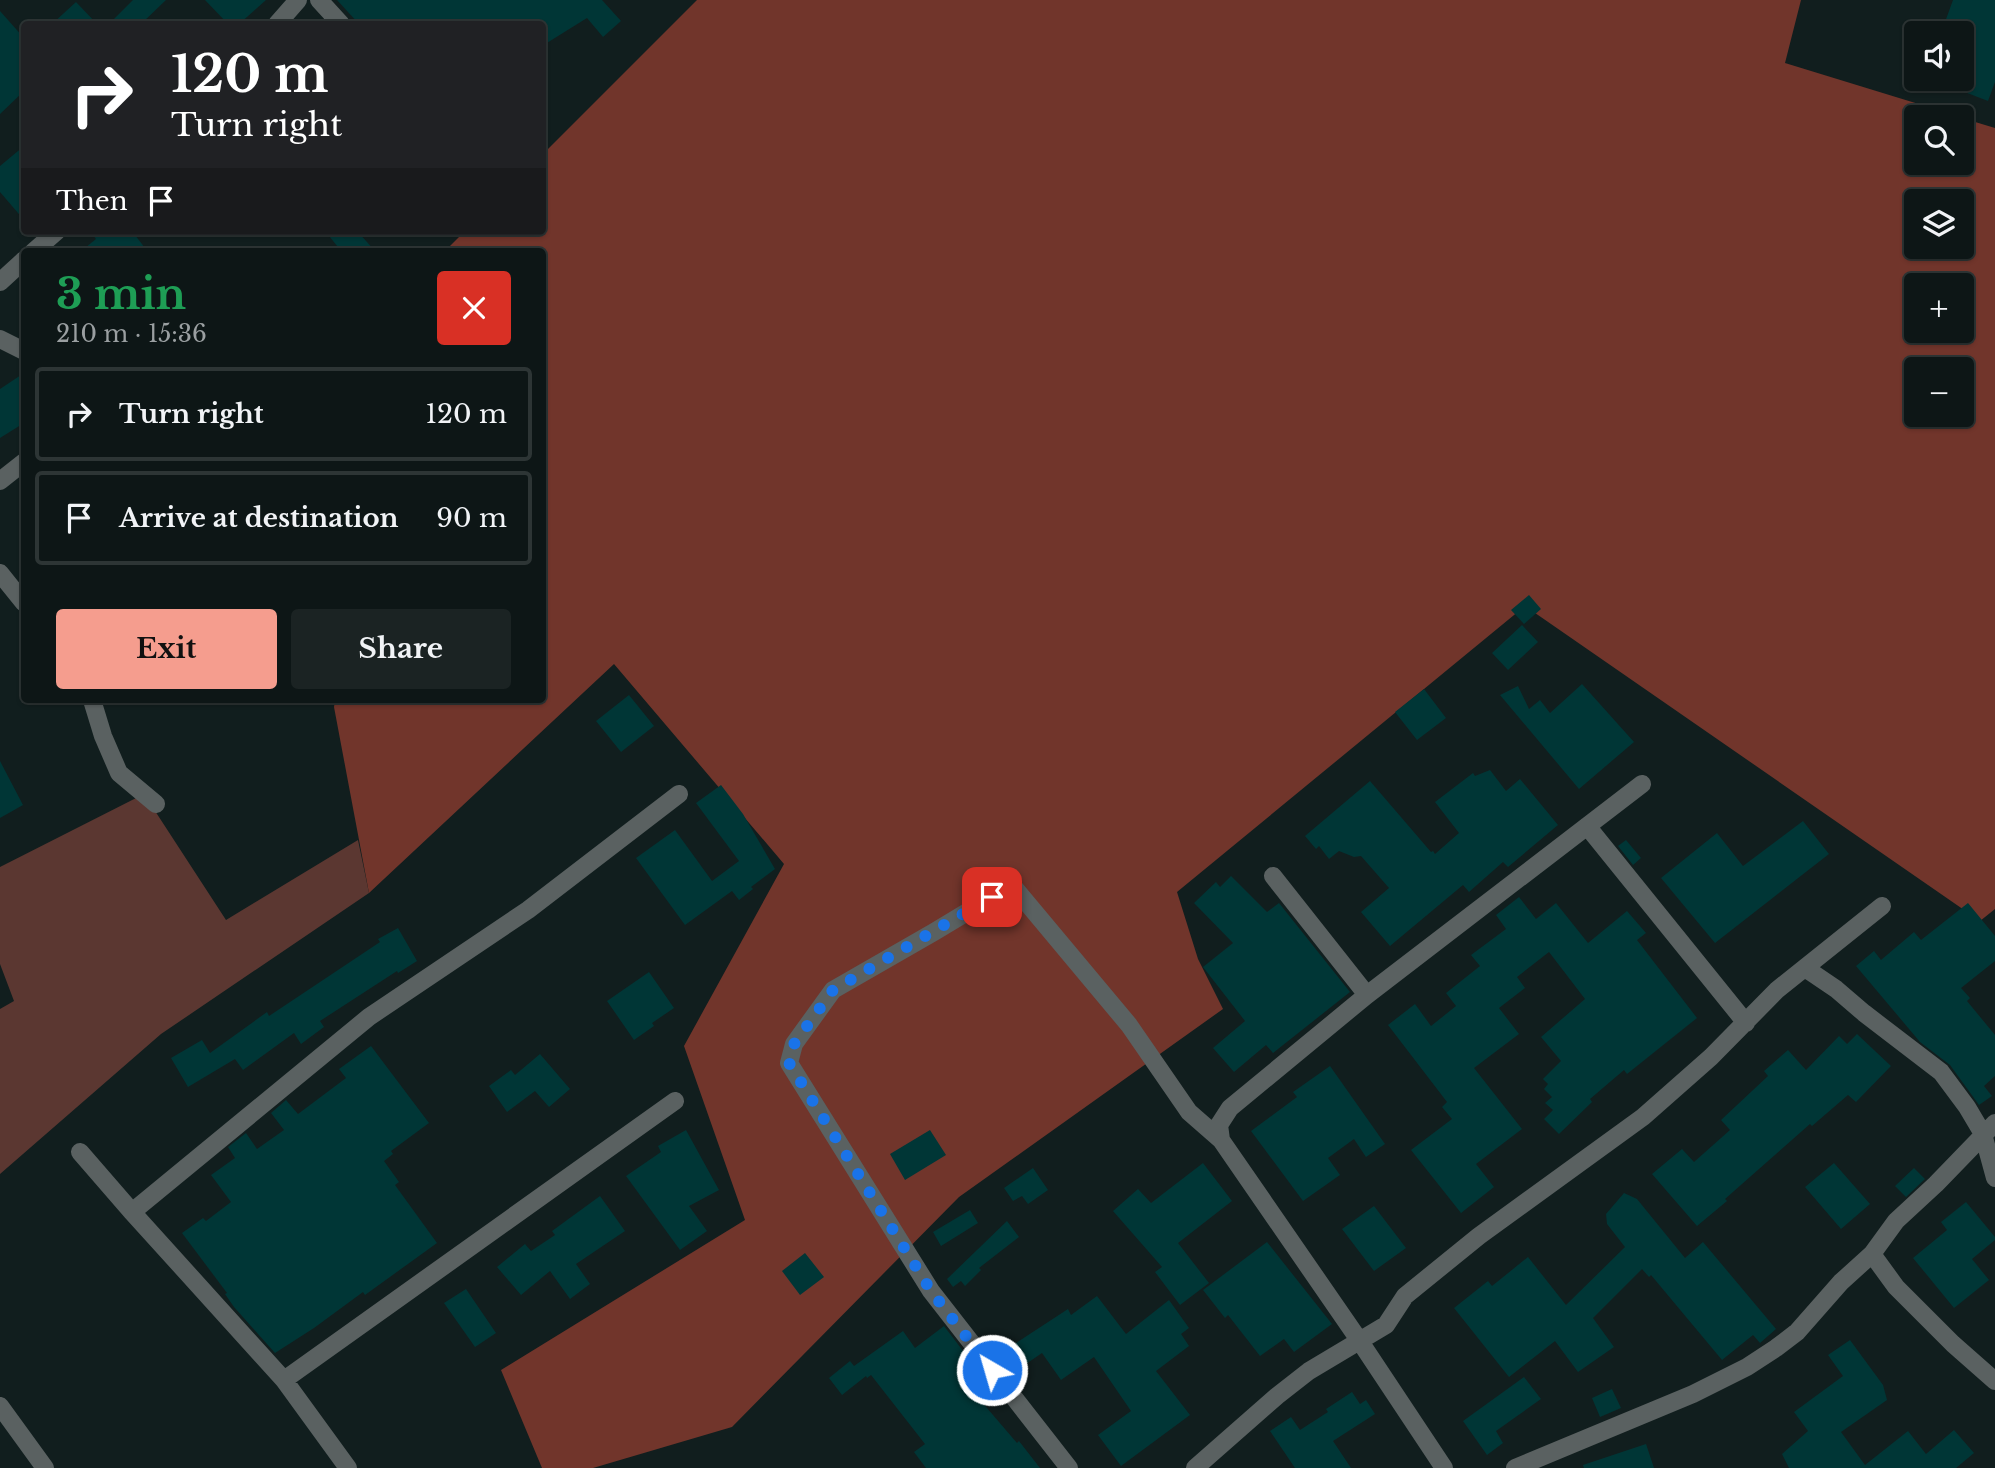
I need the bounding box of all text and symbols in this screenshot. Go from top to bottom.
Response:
map controls [1904,21,1974,427]
button: sound [1904,21,1974,91]
text: 120 m [171,44,329,105]
icon: right [56,49,147,140]
text: Turn right [171,105,342,145]
button: search [1904,105,1974,175]
icon: arrive [142,182,180,220]
text: Then [56,185,128,217]
button: layers [1904,189,1974,259]
text: 3 min [56,268,186,320]
button: close [437,271,511,345]
button: + [1904,273,1974,343]
text: 210 m · 15:36 [56,320,207,348]
button: − [1904,357,1974,427]
icon: right [60,395,98,433]
text: Turn right [119,398,264,430]
text: 120 m [425,398,507,430]
icon: arrive [60,499,98,537]
text: Arrive at destination [119,502,399,534]
text: 90 m [436,502,507,534]
button: Exit [56,609,277,689]
button: Share [291,609,511,689]
pin [962,867,1022,927]
icon: arrive [973,878,1011,916]
position arrow [955,1333,1029,1407]

